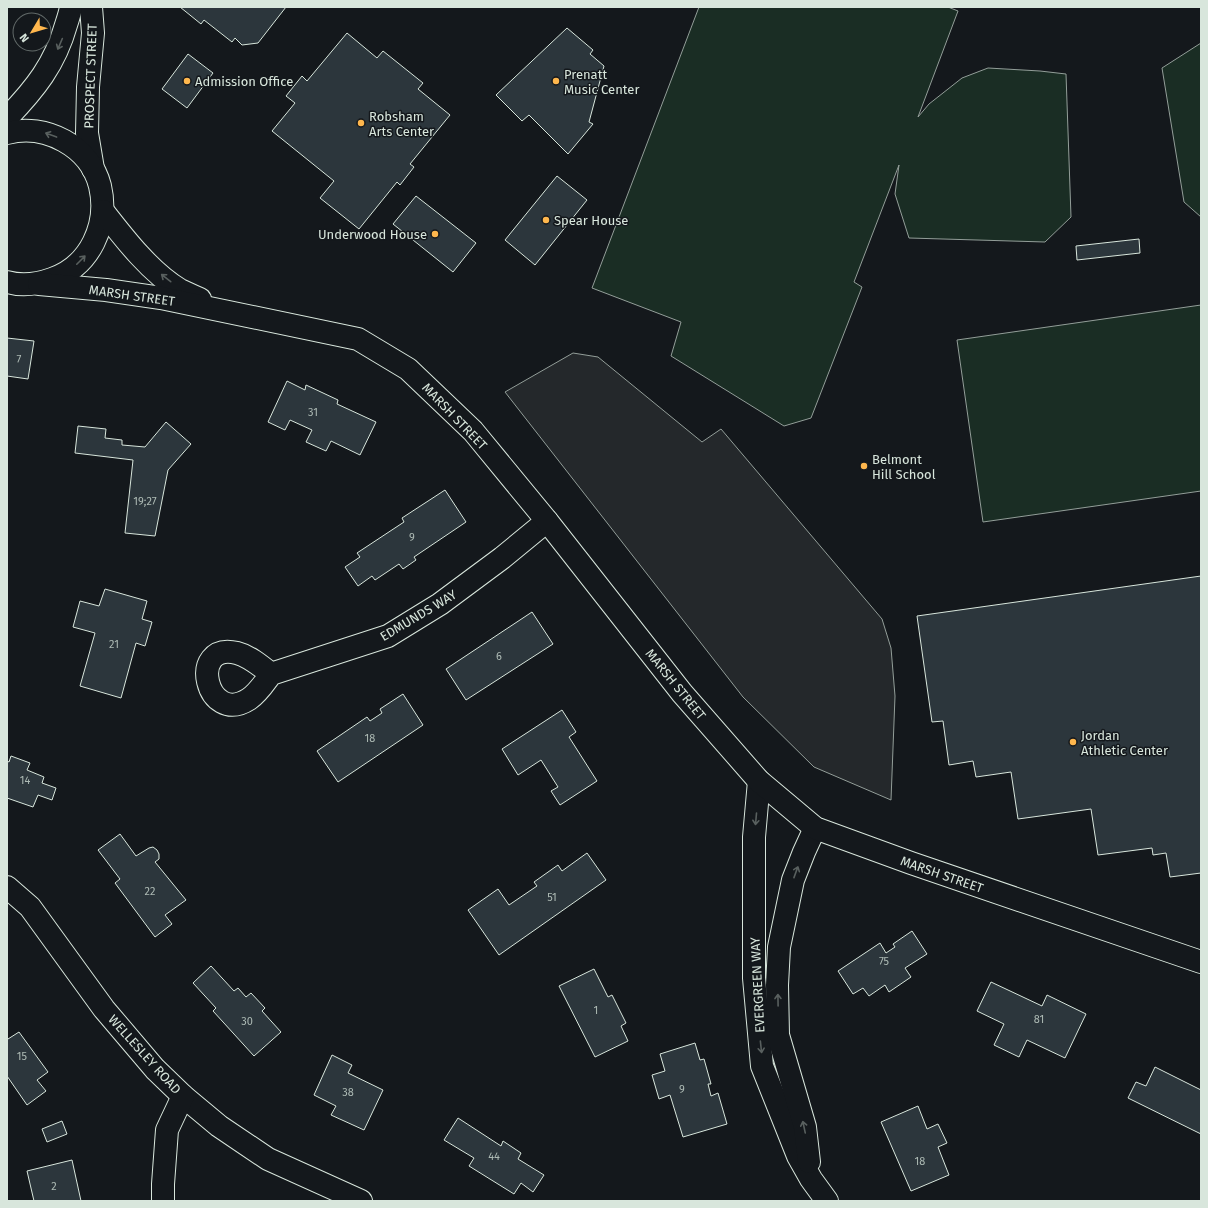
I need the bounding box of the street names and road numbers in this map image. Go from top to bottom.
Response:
street label: PROSPECT STREET [81,23,100,129]
street label: MARSH STREET [88,282,176,309]
street label: MARSH STREET [419,380,490,453]
street label: EDMUNDS WAY [377,586,460,644]
street label: MARSH STREET [642,646,709,723]
street label: MARSH STREET [898,853,986,896]
street label: EVERGREEN WAY [747,936,767,1033]
street label: WELLESLEY ROAD [105,1012,184,1097]

